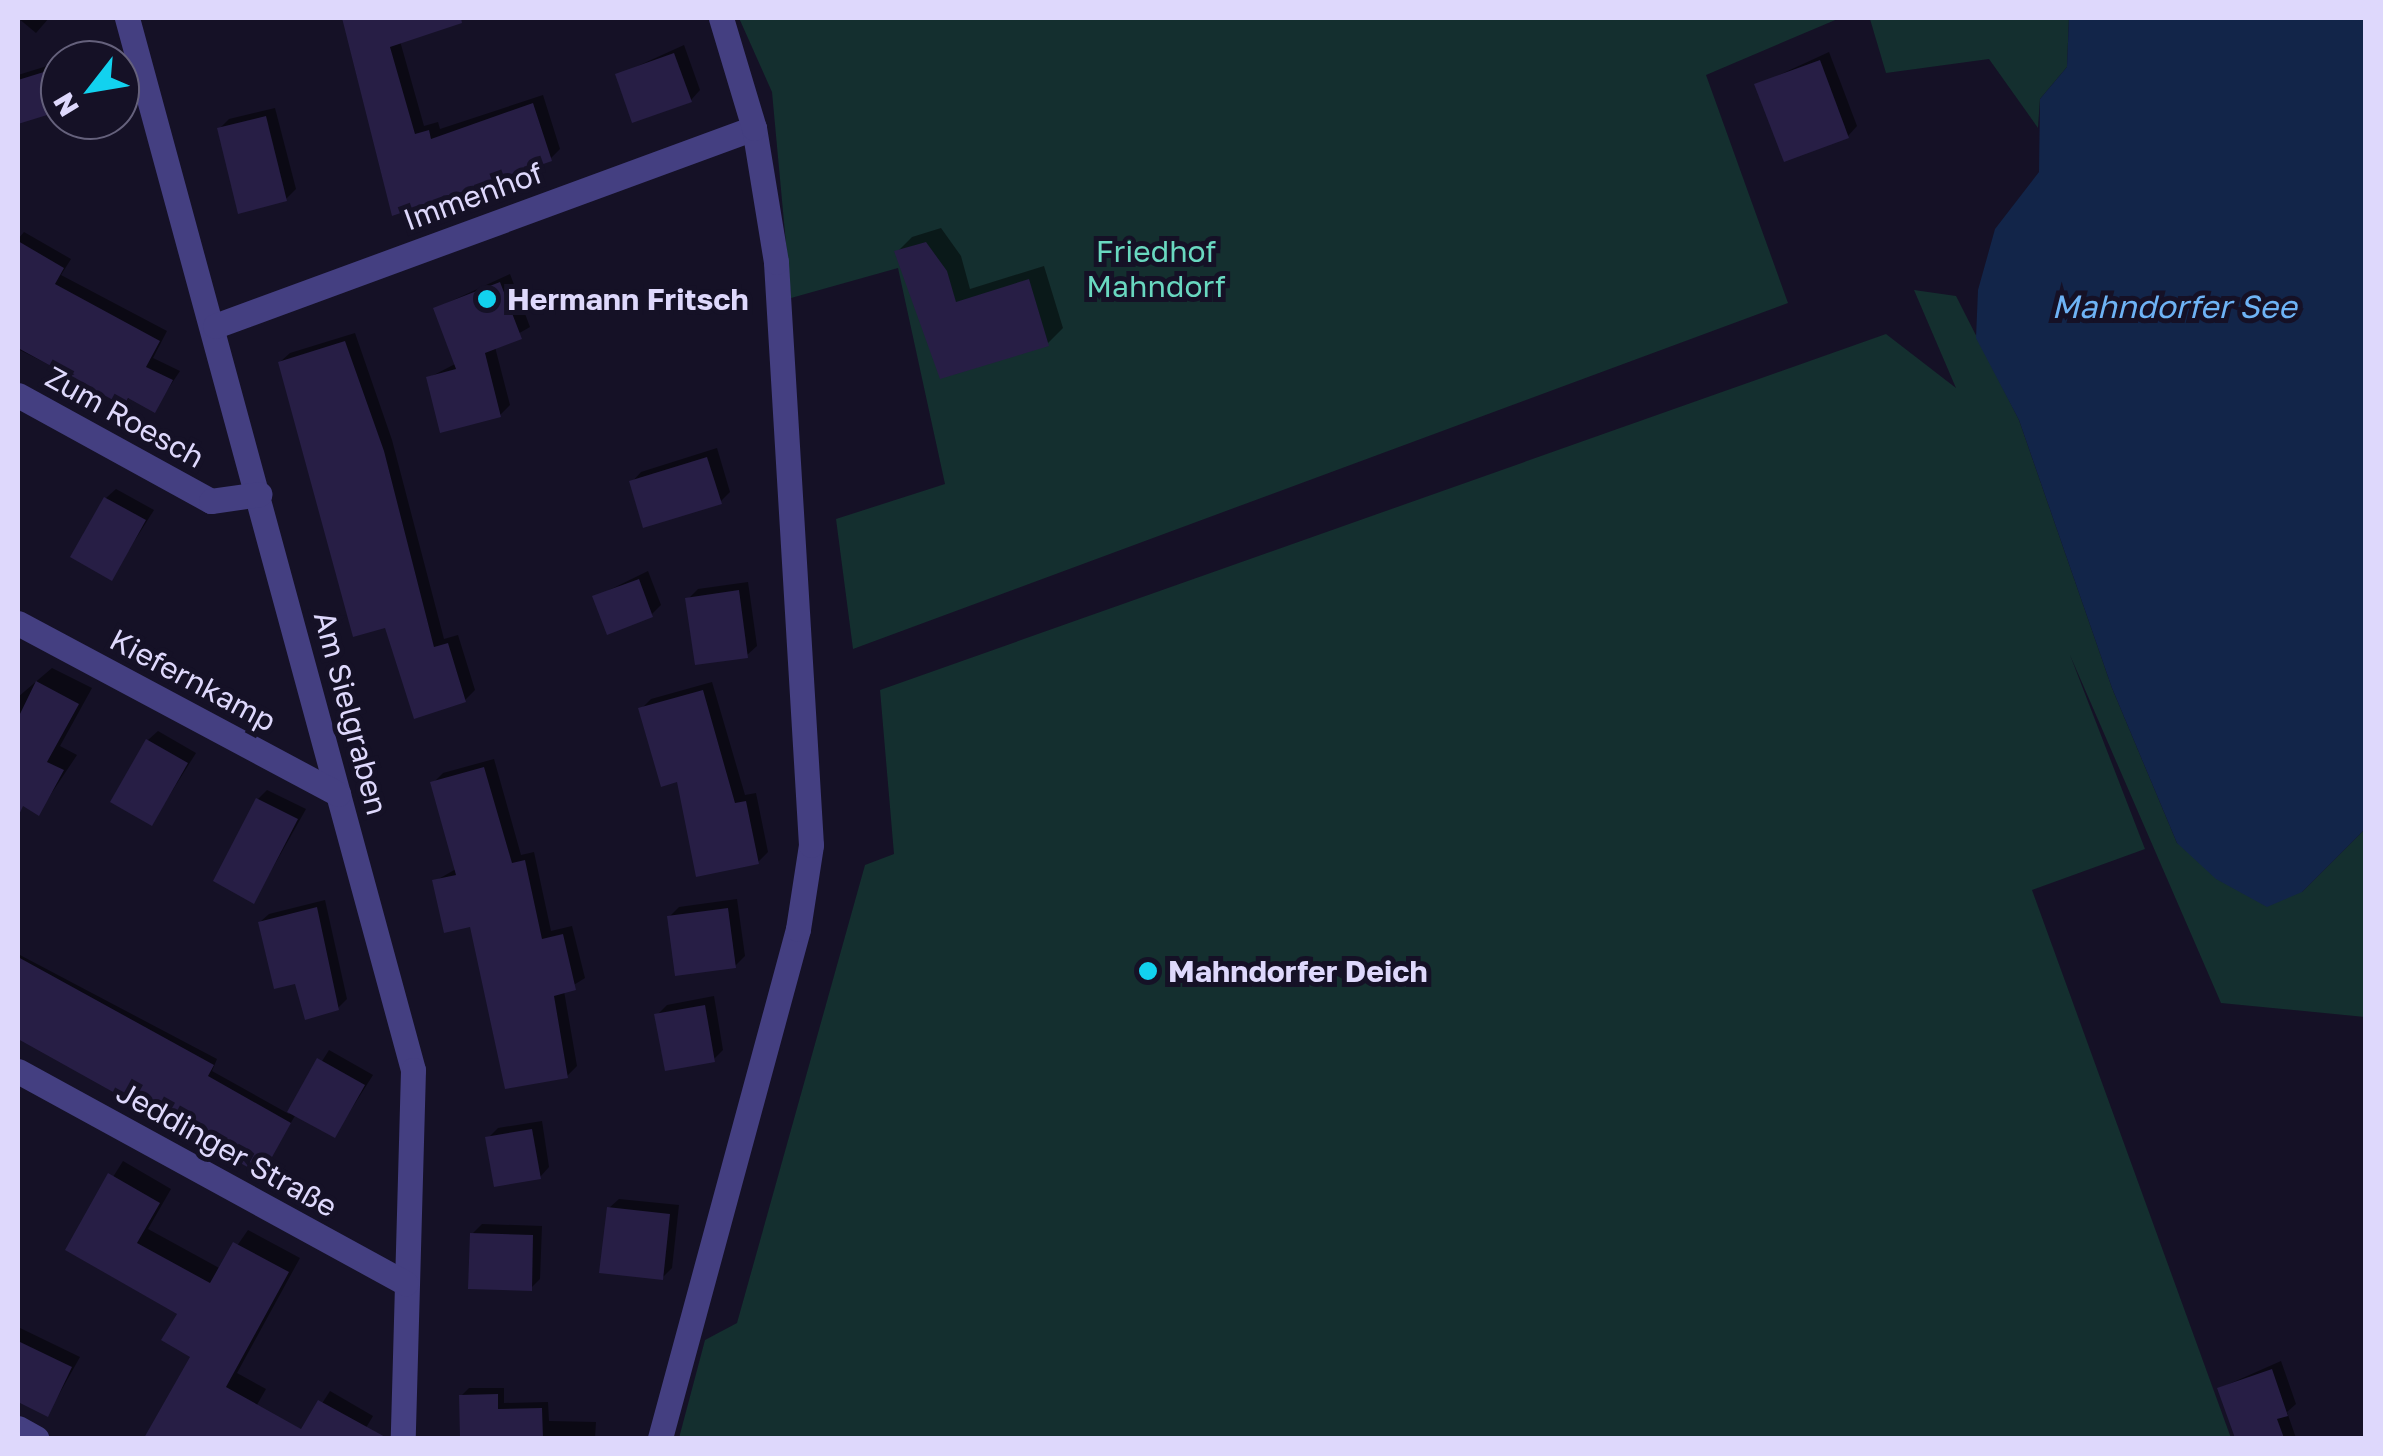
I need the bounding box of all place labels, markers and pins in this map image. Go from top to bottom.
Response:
place label: Hermann Fritsch [507,281,749,317]
marker: Hermann Fritsch [476,288,498,310]
place label: Mahndorfer Deich [1168,953,1428,989]
marker: Mahndorfer Deich [1137,960,1159,982]

